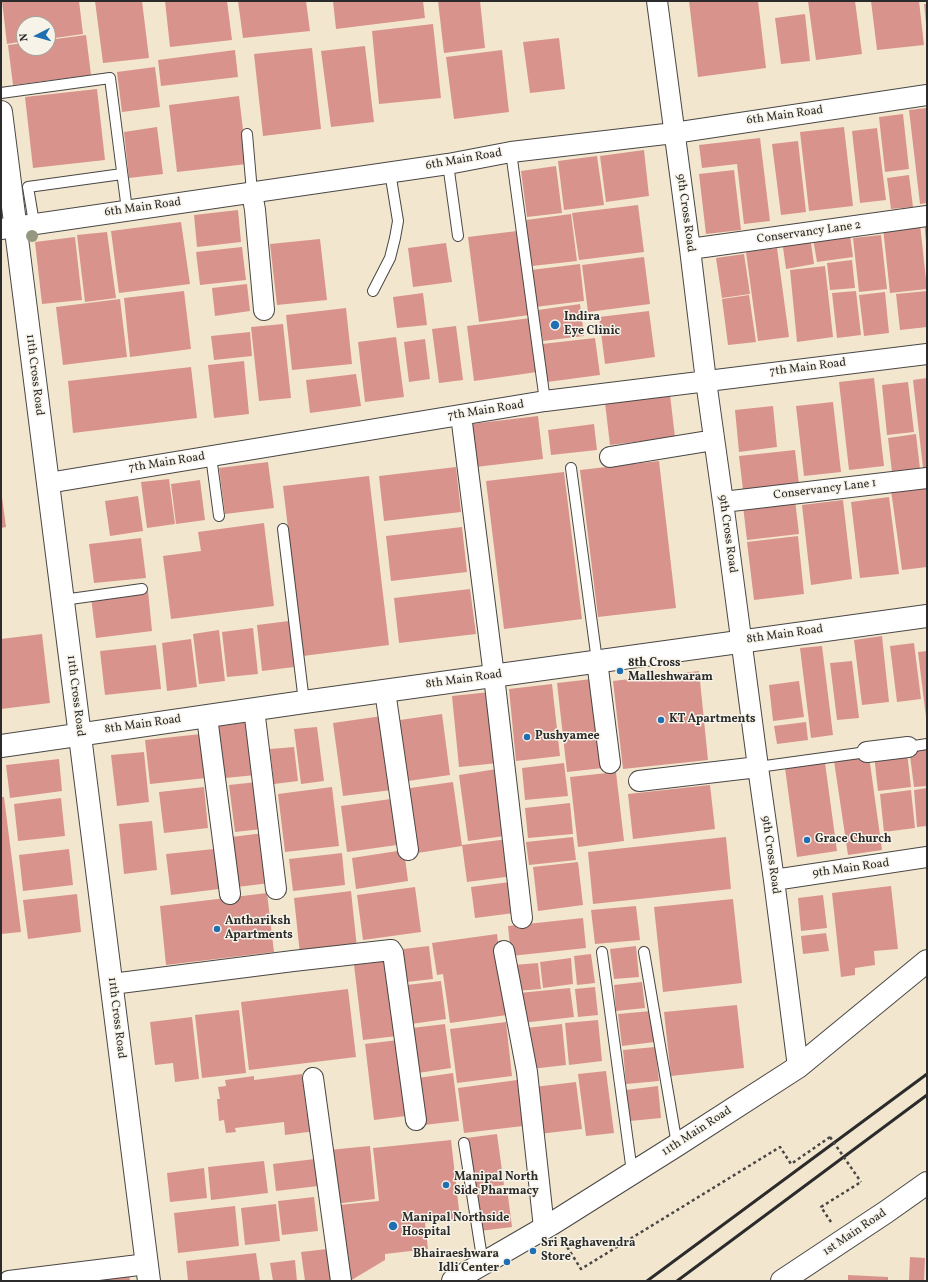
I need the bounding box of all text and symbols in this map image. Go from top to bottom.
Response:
north arrow [16,16,56,56]
text: N [17,32,32,42]
street label: 6th Main Road [746,103,824,129]
street label: 6th Main Road [425,146,503,174]
street label: 9th Cross Road [672,173,698,253]
street label: 6th Main Road [104,195,182,221]
street label: Conservancy Lane 2 [756,219,862,247]
place label: Indira Eye Clinic [564,311,620,339]
marker: Indira Eye Clinic [549,319,561,331]
street label: 11th Cross Road [22,333,46,417]
street label: 7th Main Road [769,356,847,380]
street label: 7th Main Road [447,398,525,424]
street label: 7th Main Road [128,450,206,476]
street label: Conservancy Lane 1 [773,477,877,503]
street label: 9th Cross Road [714,494,740,574]
street label: 8th Main Road [746,622,824,648]
street label: 11th Cross Road [63,654,87,738]
place label: 8th Cross Malleshwaram [628,657,713,685]
marker: 8th Cross Malleshwaram [615,666,625,676]
street label: 8th Main Road [425,667,503,693]
street label: 8th Main Road [104,712,182,738]
place label: KT Apartments [669,713,755,727]
marker: KT Apartments [656,715,666,725]
place label: Pushyamee [535,730,600,744]
marker: Pushyamee [522,732,532,742]
street label: 9th Cross Road [757,815,783,895]
place label: Grace Church [815,833,892,847]
marker: Grace Church [802,835,812,845]
street label: 9th Main Road [812,856,890,882]
place label: Anthariksh Apartments [225,915,293,943]
marker: Anthariksh Apartments [212,924,222,934]
street label: 11th Cross Road [104,976,128,1060]
street label: 11th Main Road [659,1104,735,1160]
place label: Manipal North Side Pharmacy [454,1171,539,1199]
marker: Manipal North Side Pharmacy [441,1180,451,1190]
street label: 1st Main Road [820,1206,890,1260]
place label: Manipal Northside Hospital [402,1212,509,1240]
marker: Manipal Northside Hospital [387,1220,399,1232]
place label: Sri Raghavendra Store [541,1237,636,1265]
marker: Sri Raghavendra Store [528,1246,538,1256]
place label: Bhairaeshwara Idli Center [413,1248,499,1276]
marker: Bhairaeshwara Idli Center [502,1257,512,1267]

